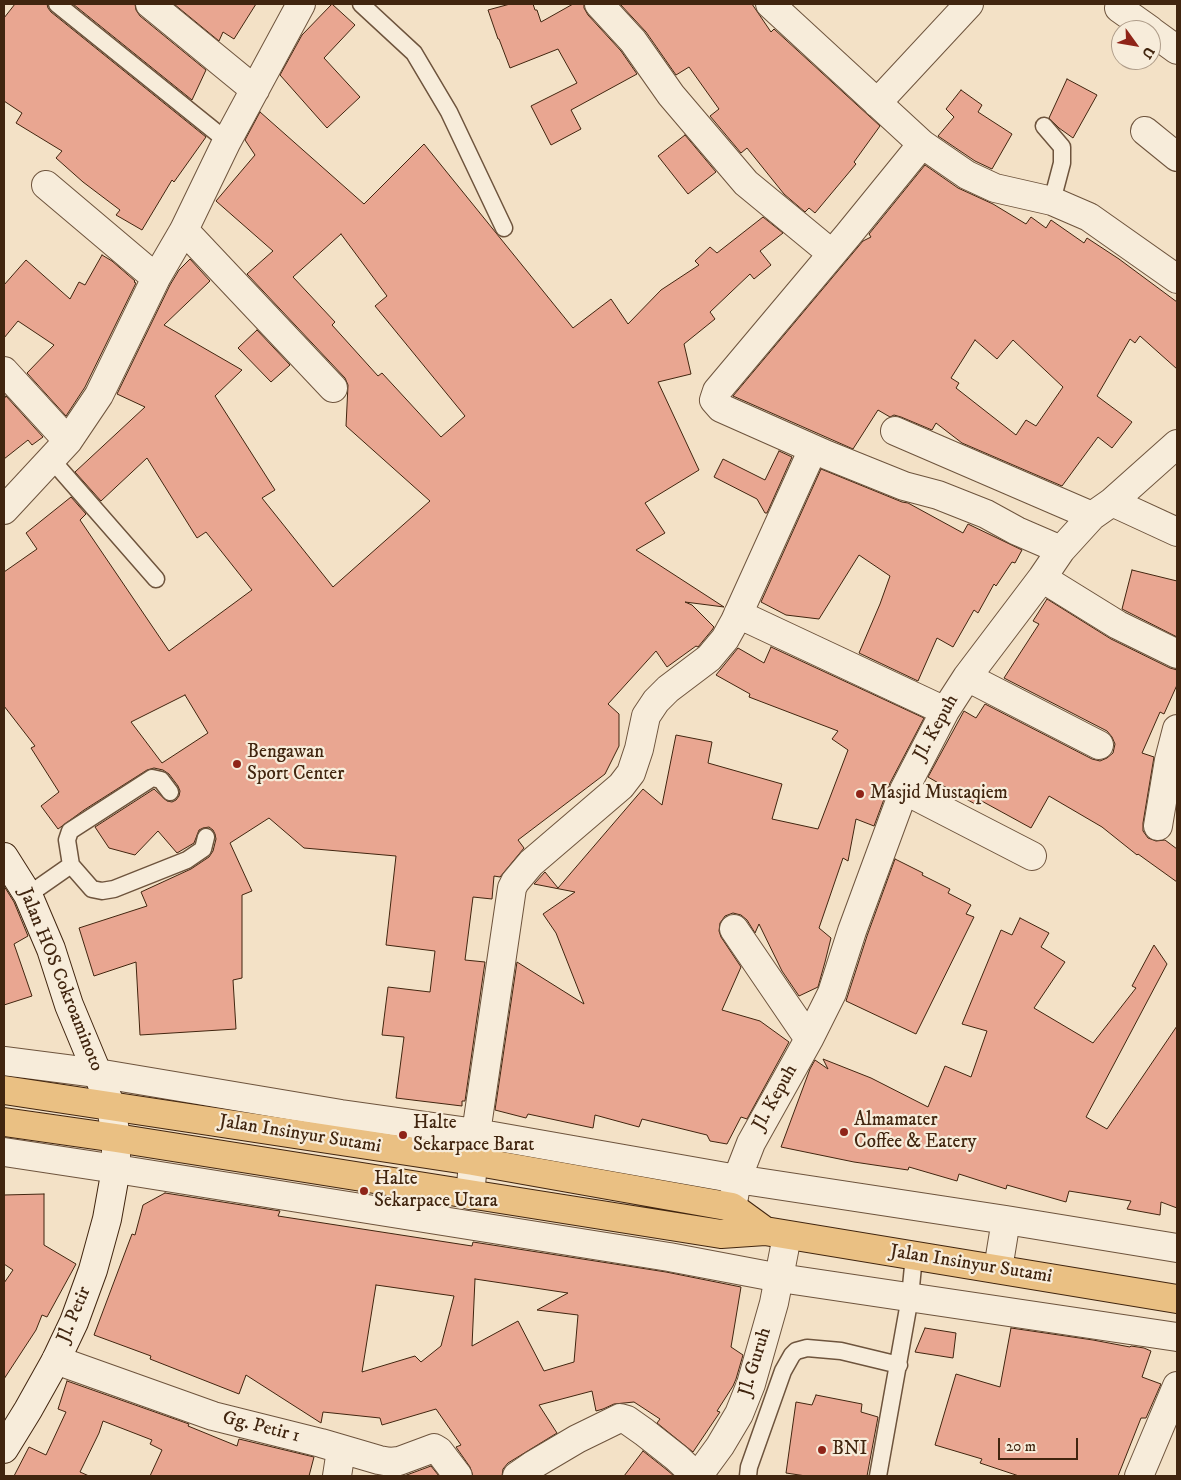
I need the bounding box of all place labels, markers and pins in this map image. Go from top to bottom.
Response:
place label: Bengawan Sport Center [247,742,344,786]
marker: Bengawan Sport Center [231,758,243,770]
place label: Masjid Mustaqiem [870,783,1008,805]
marker: Masjid Mustaqiem [854,788,866,800]
place label: Almamater Coffee & Eatery [854,1110,977,1154]
place label: Halte Sekarpace Barat [413,1113,534,1157]
marker: Almamater Coffee & Eatery [838,1126,850,1138]
marker: Halte Sekarpace Barat [397,1129,409,1141]
place label: Halte Sekarpace Utara [374,1169,498,1213]
marker: Halte Sekarpace Utara [358,1185,370,1197]
place label: BNI [832,1439,867,1461]
marker: BNI [816,1444,828,1456]

